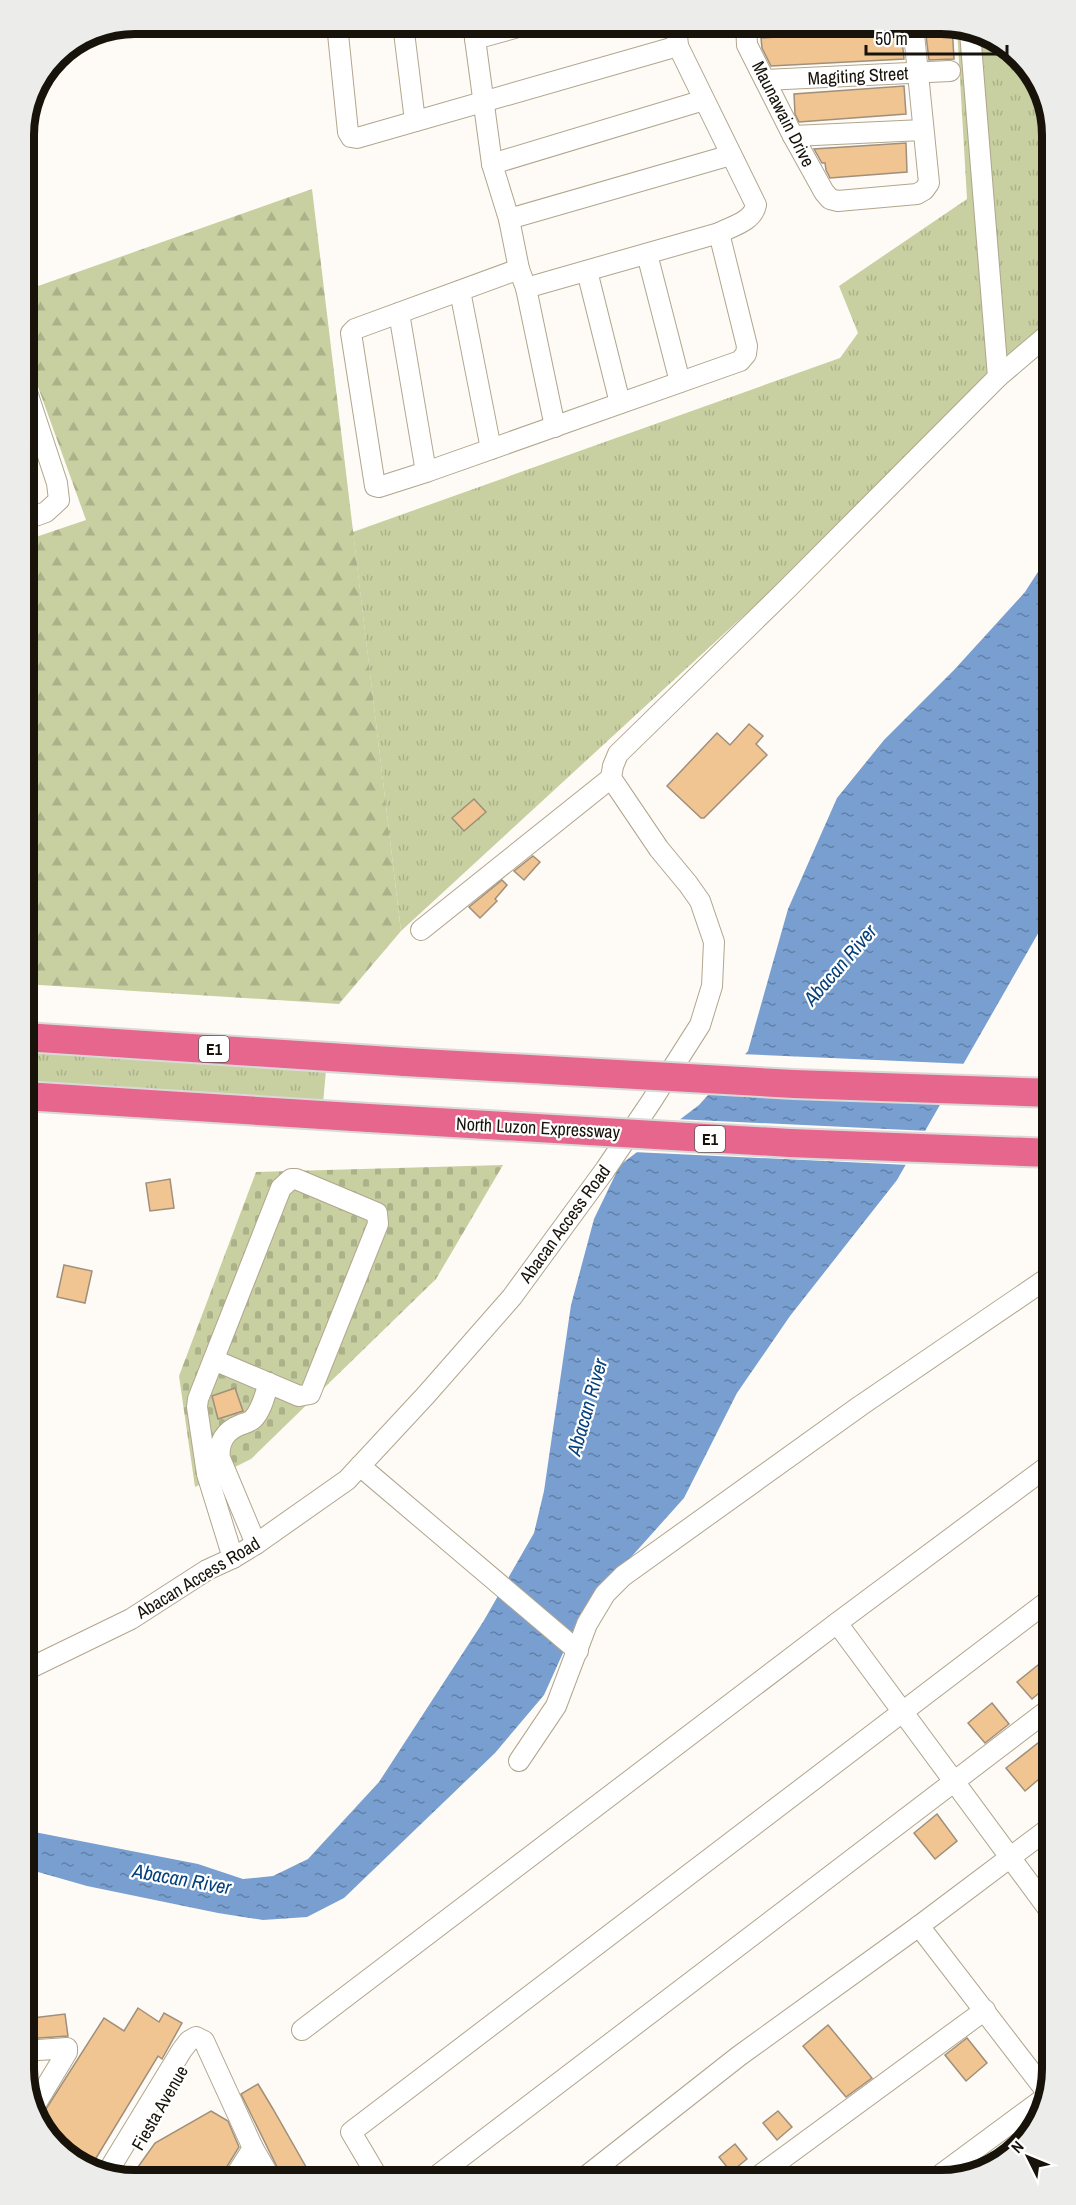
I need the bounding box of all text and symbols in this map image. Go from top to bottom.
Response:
scale bar [866,18,1007,56]
text: 50 m [875,26,908,51]
street label: Maunawain Drive [746,57,821,171]
street label: Magiting Street [807,60,909,91]
water label: Abacan River [796,918,883,1012]
road number: E1 [199,1036,229,1062]
street label: North Luzon Expressway [455,1111,621,1144]
road number: E1 [695,1126,725,1152]
street label: Abacan Access Road [513,1160,616,1289]
water label: Abacan River [560,1355,613,1459]
street label: Abacan Access Road [130,1531,264,1625]
water label: Abacan River [130,1856,234,1901]
street label: Fiesta Avenue [125,2061,194,2155]
north arrow [998,2127,1058,2187]
text: N [1006,2136,1028,2158]

